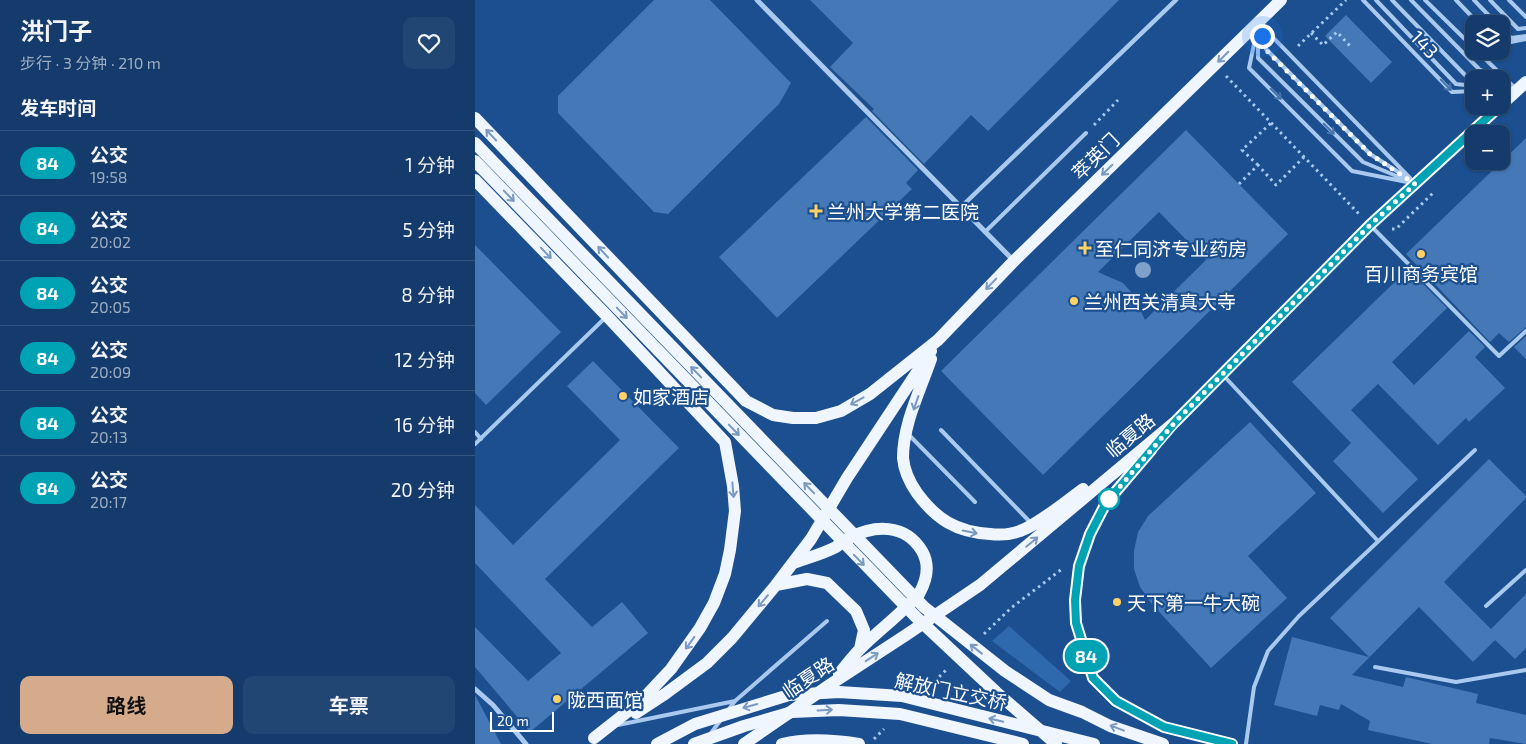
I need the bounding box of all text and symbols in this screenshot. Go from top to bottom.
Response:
map controls [1465,15,1510,170]
button: layers [1465,15,1510,60]
text: 洪门子 [20,16,92,45]
button: heart [403,17,455,69]
your location [1250,24,1275,49]
street label: 143 [1406,25,1444,63]
one-way arrow [1217,51,1230,63]
text: 步行 · 3 分钟 · 210 m [20,53,161,72]
button: + [1465,70,1510,115]
one-way arrow [1439,79,1452,91]
one-way arrow [1269,88,1282,100]
text: 发车时间 [20,96,96,119]
one-way arrow [1323,123,1335,135]
button: − [1465,125,1510,170]
one-way arrow [485,128,497,141]
street label: 萃英门 [1067,128,1123,184]
text: 公交 [90,143,128,166]
text: 84 [36,152,59,174]
text: 1 分钟 [405,153,455,176]
one-way arrow [1101,164,1113,176]
text: 19:58 [90,167,128,186]
one-way arrow [503,190,515,203]
place label: 兰州大学第二医院 [827,200,979,223]
marker: 兰州大学第二医院 [809,204,823,218]
text: 公交 [90,208,128,231]
text: 84 [36,217,59,239]
text: 5 分钟 [403,218,455,241]
text: 20:02 [90,232,131,251]
place label: 至仁同济专业药房 [1095,237,1247,260]
marker: 至仁同济专业药房 [1079,242,1091,254]
one-way arrow [597,246,609,259]
one-way arrow [539,247,552,259]
marker: 百川商务宾馆 [1415,248,1427,260]
place label: 百川商务宾馆 [1364,262,1478,285]
text: 公交 [90,273,128,296]
one-way arrow [985,278,997,291]
text: 84 [36,282,59,304]
text: 8 分钟 [401,283,455,306]
place label: 兰州西关清真大寺 [1084,290,1236,313]
marker: 兰州西关清真大寺 [1068,295,1080,307]
text: 20:05 [90,297,131,316]
one-way arrow [616,307,628,319]
text: 公交 [90,338,128,361]
text: 84 [36,347,59,369]
text: 12 分钟 [395,348,455,371]
text: 20:09 [90,362,131,381]
one-way arrow [690,365,702,378]
place label: 如家酒店 [633,385,709,408]
marker: 如家酒店 [617,390,629,402]
one-way arrow [911,394,920,410]
one-way arrow [851,397,865,407]
text: 公交 [90,403,128,426]
street label: 临夏路 [1101,408,1159,462]
text: 84 [36,412,59,434]
text: 16 分钟 [394,413,455,436]
one-way arrow [728,424,741,436]
text: 20:13 [90,427,128,446]
text: 公交 [90,468,128,491]
text: 84 [36,477,59,499]
text: 20 分钟 [391,478,455,501]
one-way arrow [728,482,738,498]
one-way arrow [803,482,815,495]
unlabelled marker [1098,488,1120,510]
text: 20:17 [90,492,127,511]
one-way arrow [961,527,977,537]
one-way arrow [1025,536,1038,547]
one-way arrow [853,553,865,565]
place label: 天下第一牛大碗 [1127,591,1260,614]
one-way arrow [757,594,768,607]
marker: 天下第一牛大碗 [1111,596,1123,608]
one-way arrow [684,636,695,649]
line badge: 84 [1063,640,1109,672]
one-way arrow [970,644,983,655]
text: 84 [1075,645,1097,667]
street label: 临夏路 [778,652,838,702]
one-way arrow [864,652,878,662]
street label: 解放门立交桥 [893,668,1009,714]
button: 路线 [20,676,233,734]
button: 车票 [243,676,455,734]
place label: 陇西面馆 [567,688,643,711]
marker: 陇西面馆 [551,693,563,705]
one-way arrow [743,701,759,711]
one-way arrow [817,706,833,715]
scale bar [490,709,554,732]
text: 20 m [497,712,529,729]
one-way arrow [988,715,1004,724]
one-way arrow [1110,723,1125,732]

